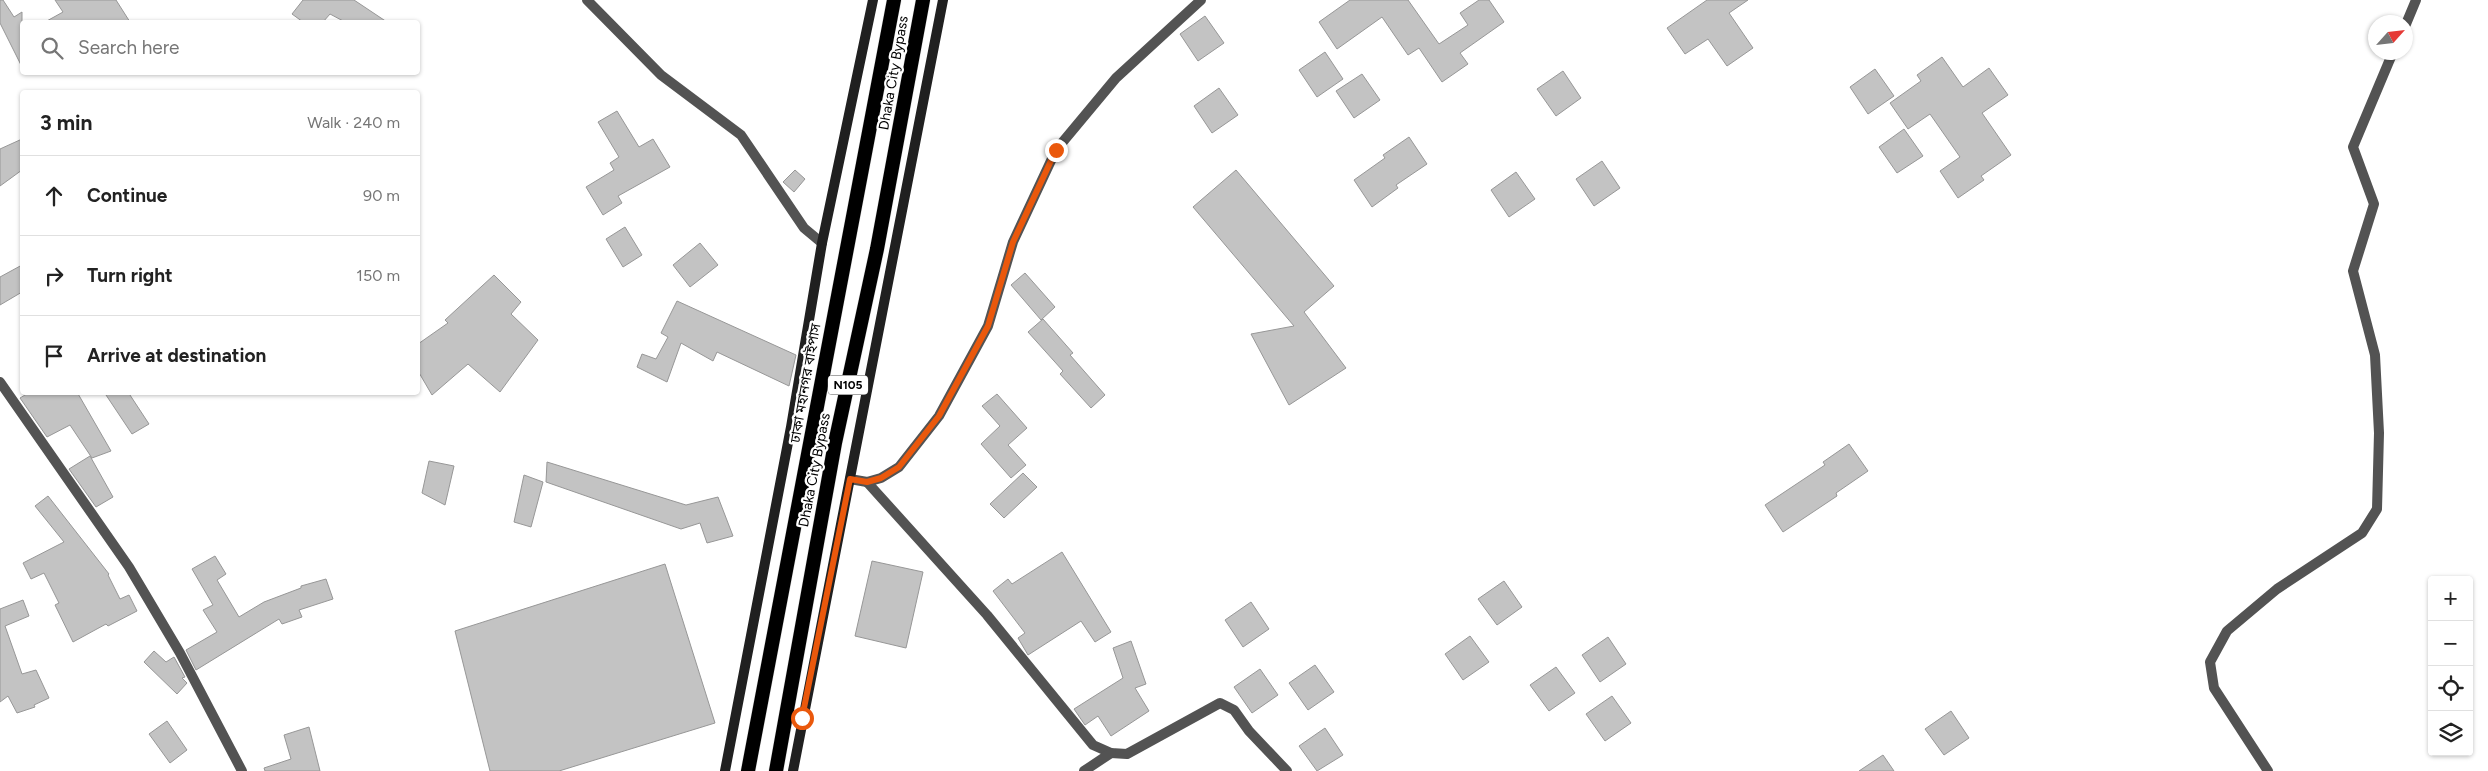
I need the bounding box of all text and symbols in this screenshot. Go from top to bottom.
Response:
street label: Dhaka City Bypass [875,15,912,132]
north arrow [2368,15,2413,60]
search box [20,20,420,75]
icon: search [38,34,66,62]
text: Search here [78,36,180,59]
text: 3 min [40,110,92,135]
text: Walk · 240 m [307,113,400,132]
route end [1045,139,1068,162]
icon: ahead [40,182,68,210]
text: Continue [87,184,167,207]
text: 90 m [363,186,400,205]
icon: right [40,262,68,290]
text: Turn right [87,264,173,287]
text: 150 m [356,266,400,285]
street label: ঢাকা মহানগর বাইপাস [786,322,824,445]
icon: arrive [40,342,68,370]
text: Arrive at destination [87,344,266,367]
road number: N105 [828,376,868,394]
street label: Dhaka City Bypass [795,412,834,528]
map controls [2428,576,2473,756]
button: + [2428,576,2473,621]
button: − [2428,621,2473,666]
button: locate [2428,666,2473,711]
route start [791,707,814,730]
button: layers [2428,711,2473,756]

